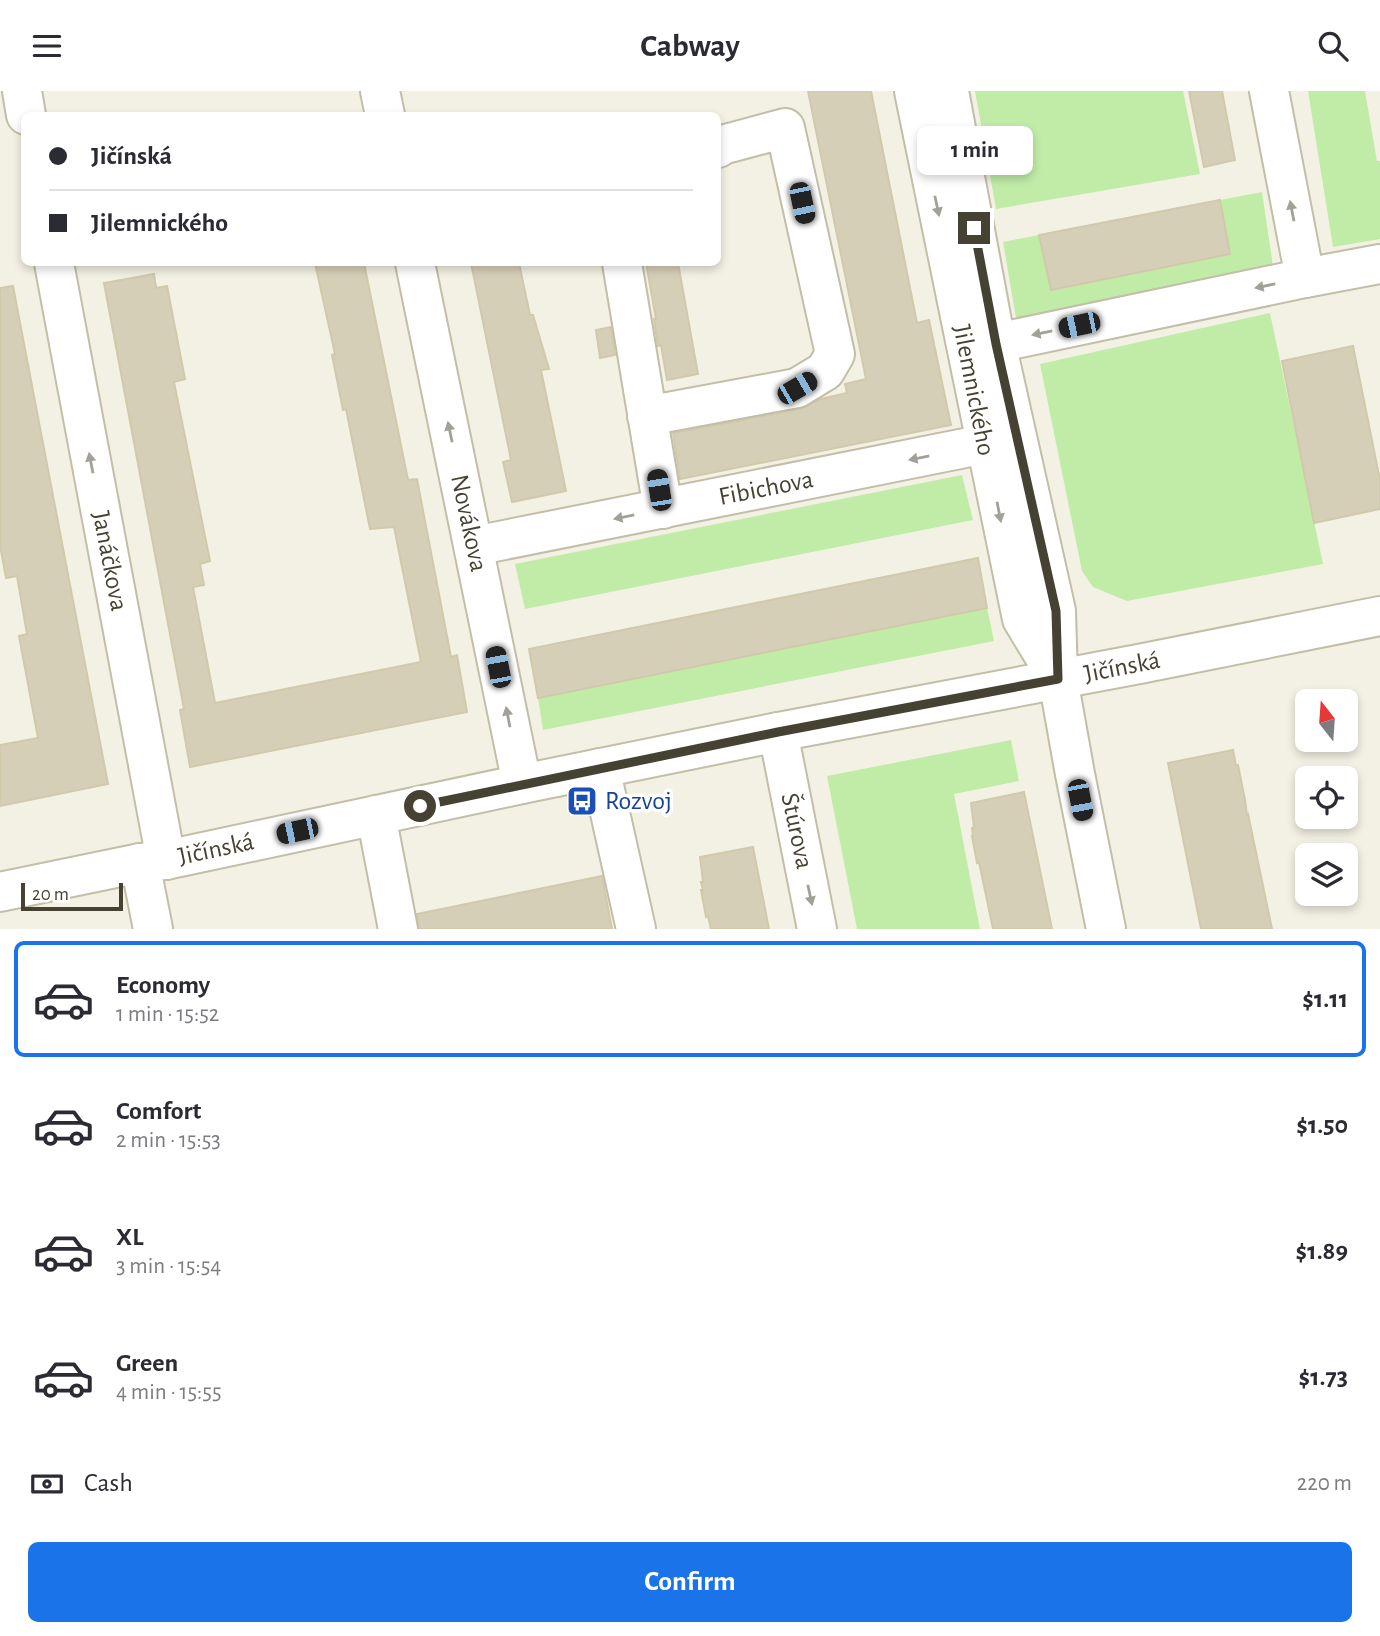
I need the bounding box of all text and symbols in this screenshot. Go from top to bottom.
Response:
icon: menu [28,27,66,65]
icon: search [1314,27,1352,65]
text: Cabway [640,30,740,62]
callout: 1 min [916,127,1032,176]
text: 1 min [951,139,999,162]
text: Jičínská [91,143,172,169]
car [788,180,817,226]
one-way arrow [932,195,943,217]
one-way arrow [1286,200,1297,222]
text: Jilemnického [91,210,228,236]
route end [958,212,990,244]
one-way arrow [1254,281,1276,292]
car [1057,310,1102,340]
street label: Jilemnického [949,322,999,458]
one-way arrow [1031,327,1053,338]
car [774,368,821,408]
one-way arrow [444,421,455,443]
one-way arrow [86,452,97,474]
one-way arrow [908,452,930,463]
street label: Fibichova [717,466,815,510]
car [646,468,673,512]
street label: Novákova [446,472,492,574]
one-way arrow [994,501,1005,523]
street label: Janáčkova [88,509,132,613]
one-way arrow [613,512,635,523]
car [484,644,513,690]
street label: Jičínská [1082,647,1162,687]
north arrow [1295,689,1358,753]
map controls [1295,689,1358,906]
one-way arrow [503,706,514,728]
button: locate [1295,766,1358,829]
car [1066,777,1095,823]
bus stop icon: Rozvoj [565,784,599,818]
place label: Rozvoj [605,788,672,814]
route start [404,790,436,822]
street label: Štúrova [776,790,819,871]
car [275,816,320,846]
street label: Jičínská [176,828,256,870]
button: layers [1295,843,1358,906]
scale bar [21,880,122,912]
one-way arrow [805,884,816,906]
text: 20 m [32,885,69,904]
icon: car [32,968,95,1031]
text: Economy [116,972,210,998]
text: $1.11 [1302,986,1348,1012]
text: 1 min · 15:52 [116,1003,219,1026]
icon: car [32,1094,95,1157]
text: Comfort [116,1098,201,1124]
text: $1.50 [1296,1112,1348,1138]
text: 2 min · 15:53 [116,1129,221,1152]
icon: car [32,1220,95,1283]
text: XL [116,1224,143,1250]
text: $1.89 [1296,1238,1348,1264]
text: 3 min · 15:54 [116,1255,221,1278]
icon: car [32,1346,95,1409]
text: Green [116,1350,178,1376]
text: $1.73 [1299,1364,1348,1390]
text: 4 min · 15:55 [116,1381,222,1404]
icon: cash [28,1465,66,1503]
text: Cash [84,1470,133,1496]
text: 220 m [1297,1472,1352,1495]
button: Confirm [28,1542,1352,1622]

